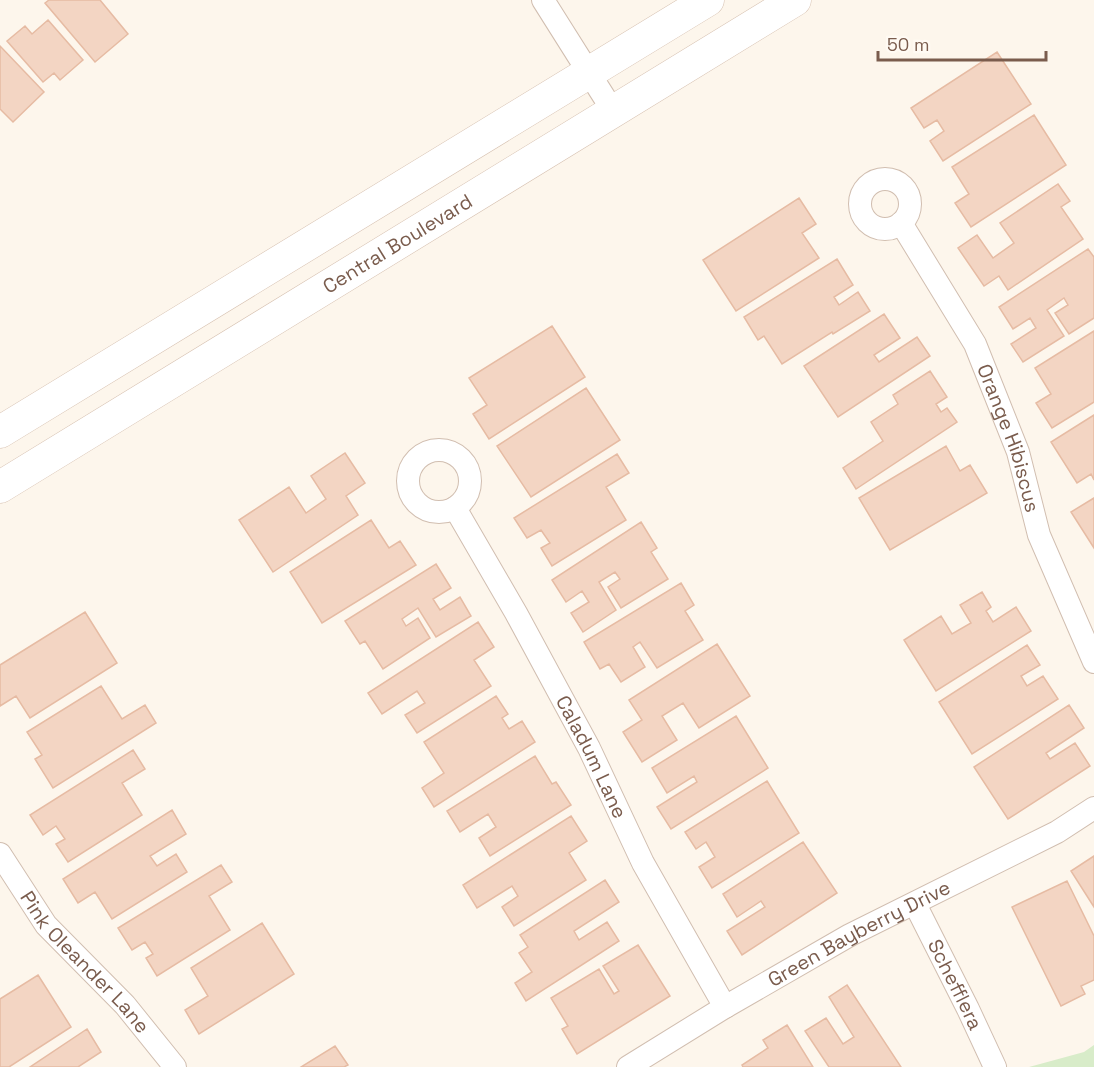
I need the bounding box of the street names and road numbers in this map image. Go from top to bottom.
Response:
street label: Central Boulevard [318,188,477,299]
street label: Orange Hibiscus [971,360,1046,515]
street label: Caladum Lane [550,691,633,823]
street label: Green Bayberry Drive [763,874,955,993]
street label: Pink Oleander Lane [14,886,155,1038]
street label: Schefflera [922,935,989,1034]

